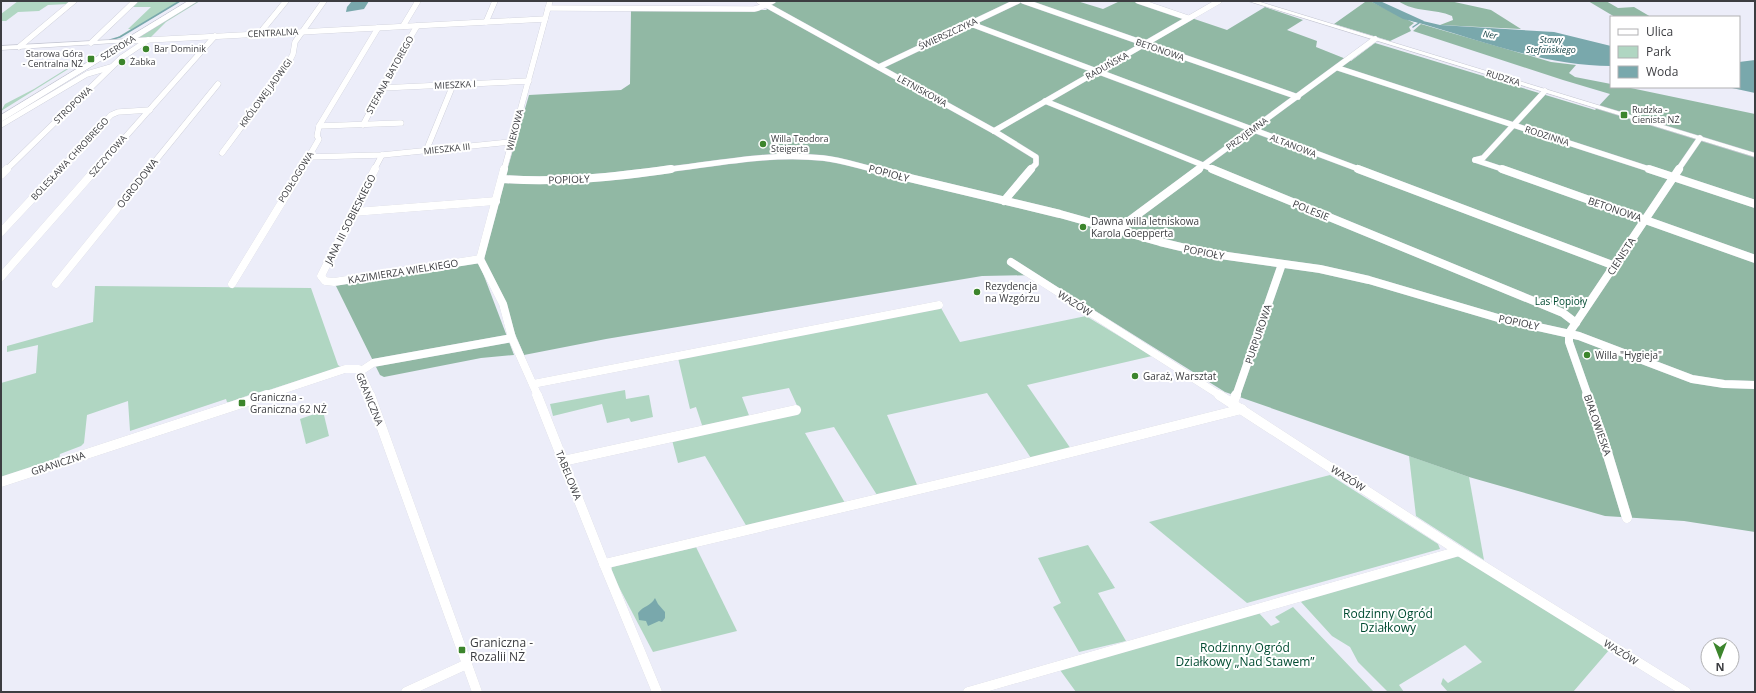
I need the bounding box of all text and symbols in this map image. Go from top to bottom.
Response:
street label: ŚWIERSZCZYKA [916,14,980,53]
legend [1610,16,1740,88]
text: Ulica [1646,23,1673,40]
street label: CENTRALNA [247,25,299,40]
water label: Ner [1482,27,1499,42]
street label: SZEROKA [98,32,138,63]
street label: STEFANA BATOREGO [363,33,416,116]
water label: Stawy Stefańskiego [1526,33,1576,56]
street label: BETONOWA [1134,35,1186,64]
place label: Bar Dominik [154,42,206,55]
text: Park [1646,43,1672,60]
marker: Bar Dominik [141,44,151,54]
place label: Starowa Góra - Centralna NŻ [23,47,83,70]
street label: RADUŃSKA [1083,48,1131,83]
marker: Starowa Góra - Centralna NŻ [86,54,96,64]
place label: Żabka [130,55,155,68]
street label: KRÓLOWEJ JADWIGI [236,56,295,130]
marker: Żabka [117,57,127,67]
text: Woda [1646,63,1678,80]
street label: RUDZKA [1485,66,1522,89]
street label: LETNISKOWA [895,71,950,110]
street label: MIESZKA I [434,77,476,92]
street label: STROPOWA [51,83,95,126]
place label: Rudzka - Cienista NŻ [1632,103,1680,126]
street label: WIEKOWA [503,107,526,152]
marker: Rudzka - Cienista NŻ [1619,110,1629,120]
street label: BOLESŁAWA CHROBREGO [28,114,112,203]
street label: PRZYJEMNA [1223,114,1271,153]
street label: RODZINNA [1523,122,1571,149]
street label: ALTANOWA [1268,131,1319,160]
street label: SZCZYTOWA [86,132,130,180]
place label: Willa Teodora Steigerta [771,132,829,155]
marker: Willa Teodora Steigerta [758,139,768,149]
street label: MIESZKA III [423,140,471,157]
street label: PODŁOGOWA [275,148,317,205]
street label: OGRODOWA [113,155,161,211]
street label: POPIOŁY [867,161,911,185]
street label: JANA III SOBIESKIEGO [321,171,379,267]
street label: POPIOŁY [548,171,590,187]
street label: BETONOWA [1586,193,1644,225]
street label: POLESIE [1291,196,1331,224]
place label: Dawna willa letniskowa Karola Goepperta [1091,214,1199,240]
marker: Dawna willa letniskowa Karola Goepperta [1078,222,1088,232]
street label: CIENISTA [1604,234,1639,278]
street label: POPIOŁY [1182,241,1226,263]
street label: KAZIMIERZA WIELKIEGO [347,255,459,287]
place label: Rezydencja na Wzgórzu [985,279,1040,305]
marker: Rezydencja na Wzgórzu [972,287,982,297]
street label: WAZÓW [1055,287,1096,319]
park label: Las Popioły [1535,294,1588,308]
street label: PURPUROWA [1241,302,1275,366]
street label: POPIOŁY [1497,311,1541,333]
place label: Willa "Hygieja" [1595,348,1662,362]
marker: Willa "Hygieja" [1582,350,1592,360]
place label: Garaż, Warsztat [1143,369,1217,383]
street label: GRANICZNA [353,370,387,428]
marker: Garaż, Warsztat [1130,371,1140,381]
place label: Graniczna - Graniczna 62 NŻ [250,390,327,416]
street label: BIAŁOWIESKA [1581,392,1615,458]
marker: Graniczna - Graniczna 62 NŻ [237,398,247,408]
street label: GRANICZNA [29,447,87,478]
street label: TABELOWA [553,448,586,503]
street label: WAZÓW [1328,462,1369,495]
park label: Rodzinny Ogród Działkowy [1343,605,1433,636]
place label: Graniczna - Rozalii NŻ [470,634,533,665]
street label: WAZÓW [1601,636,1642,668]
north arrow [1700,637,1740,677]
park label: Rodzinny Ogród Działkowy „Nad Stawem” [1176,639,1315,670]
marker: Graniczna - Rozalii NŻ [457,645,467,655]
text: N [1716,660,1724,675]

